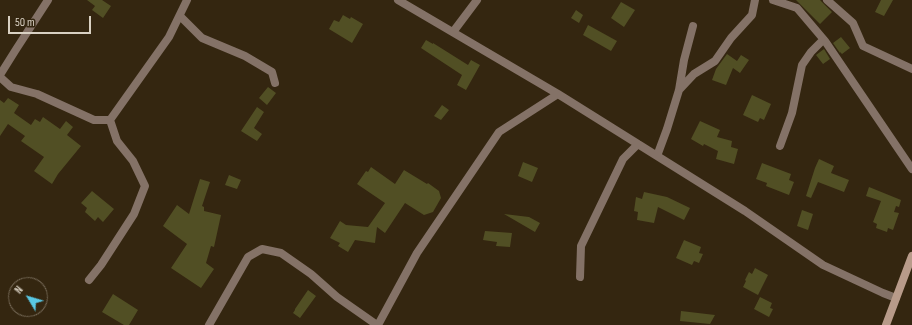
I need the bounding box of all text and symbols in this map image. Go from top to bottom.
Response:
scale bar [10,8,93,34]
text: 50 m [15,15,35,30]
north arrow [8,277,48,317]
text: N [12,284,26,296]

